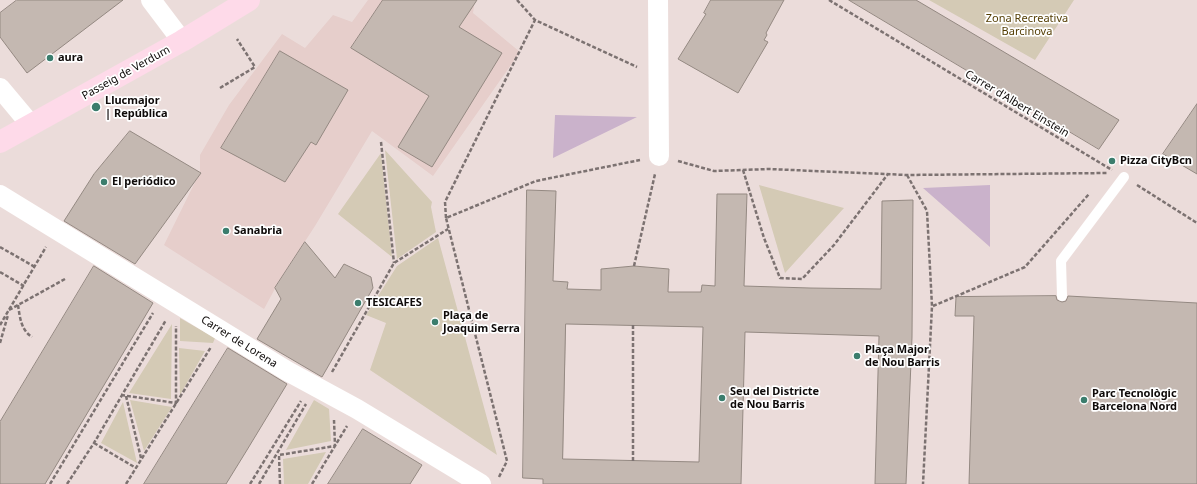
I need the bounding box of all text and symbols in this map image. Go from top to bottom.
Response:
park label: Zona Recreativa Barcinova [986,12,1068,38]
street label: Passeig de Verdum [80,43,172,103]
place label: aura [58,51,83,65]
marker: aura [45,53,55,63]
street label: Carrer d'Albert Einstein [963,68,1071,140]
place label: Llucmajor | República [105,94,168,120]
marker: Llucmajor | República [90,101,102,113]
place label: Pizza CityBcn [1120,154,1192,168]
marker: Pizza CityBcn [1107,156,1117,166]
place label: El periódico [112,175,176,189]
marker: El periódico [99,177,109,187]
place label: Sanabria [234,224,282,238]
marker: Sanabria [221,226,231,236]
place label: TESICAFES [366,296,422,310]
marker: TESICAFES [353,298,363,308]
place label: Plaça de Joaquim Serra [443,309,520,335]
street label: Carrer de Lorena [198,313,280,371]
marker: Plaça de Joaquim Serra [430,317,440,327]
place label: Plaça Major de Nou Barris [865,343,940,369]
marker: Plaça Major de Nou Barris [852,351,862,361]
place label: Seu del Districte de Nou Barris [730,385,819,411]
place label: Parc Tecnològic Barcelona Nord [1092,387,1177,413]
marker: Seu del Districte de Nou Barris [717,393,727,403]
marker: Parc Tecnològic Barcelona Nord [1079,395,1089,405]

